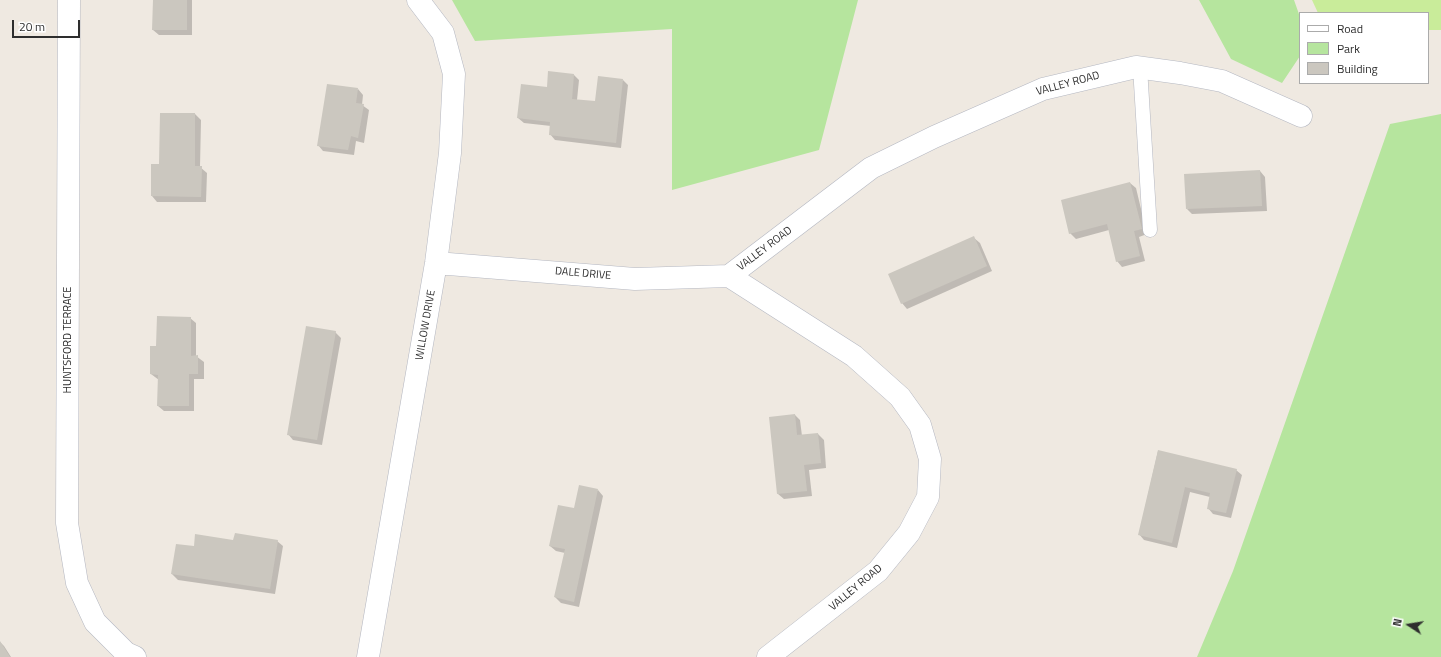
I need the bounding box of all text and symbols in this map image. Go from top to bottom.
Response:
scale bar [14,12,82,38]
legend [1299,12,1429,84]
text: 20 m [19,17,45,36]
text: Road [1337,19,1363,38]
text: Park [1337,39,1360,58]
text: Building [1337,59,1378,78]
street label: VALLEY ROAD [1035,69,1101,99]
street label: VALLEY ROAD [735,224,795,274]
street label: DALE DRIVE [554,265,612,283]
street label: HUNTSFORD TERRACE [61,287,75,393]
street label: WILLOW DRIVE [413,289,439,361]
street label: VALLEY ROAD [827,562,885,614]
north arrow [1389,605,1429,645]
text: N [1389,617,1406,628]

